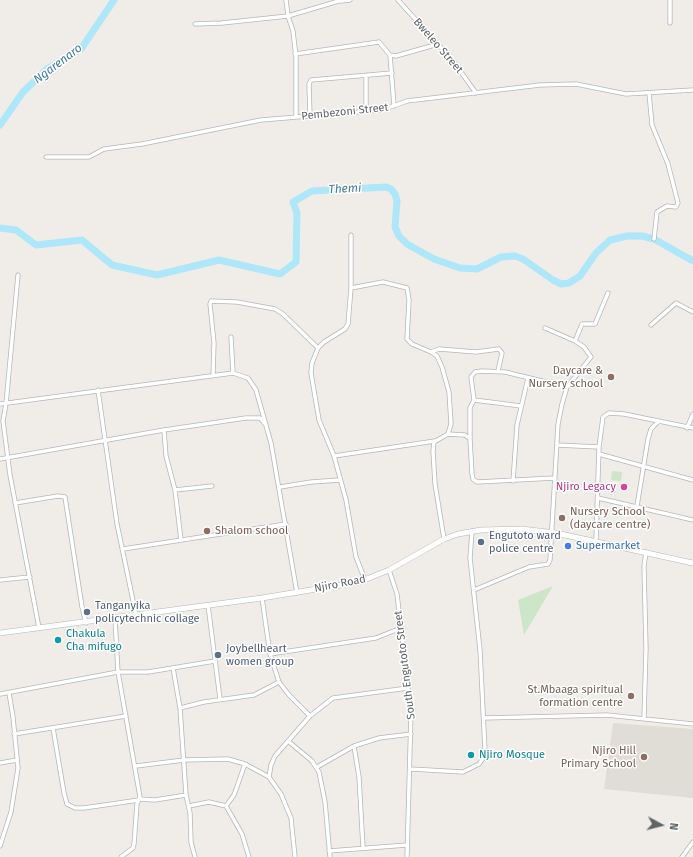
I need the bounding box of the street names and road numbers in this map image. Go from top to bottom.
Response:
street label: Bweleo Street [410,16,466,76]
street label: Pembezoni Street [301,101,389,123]
street label: Njiro Road [313,573,367,595]
street label: South Engutoto Street [392,610,418,720]

